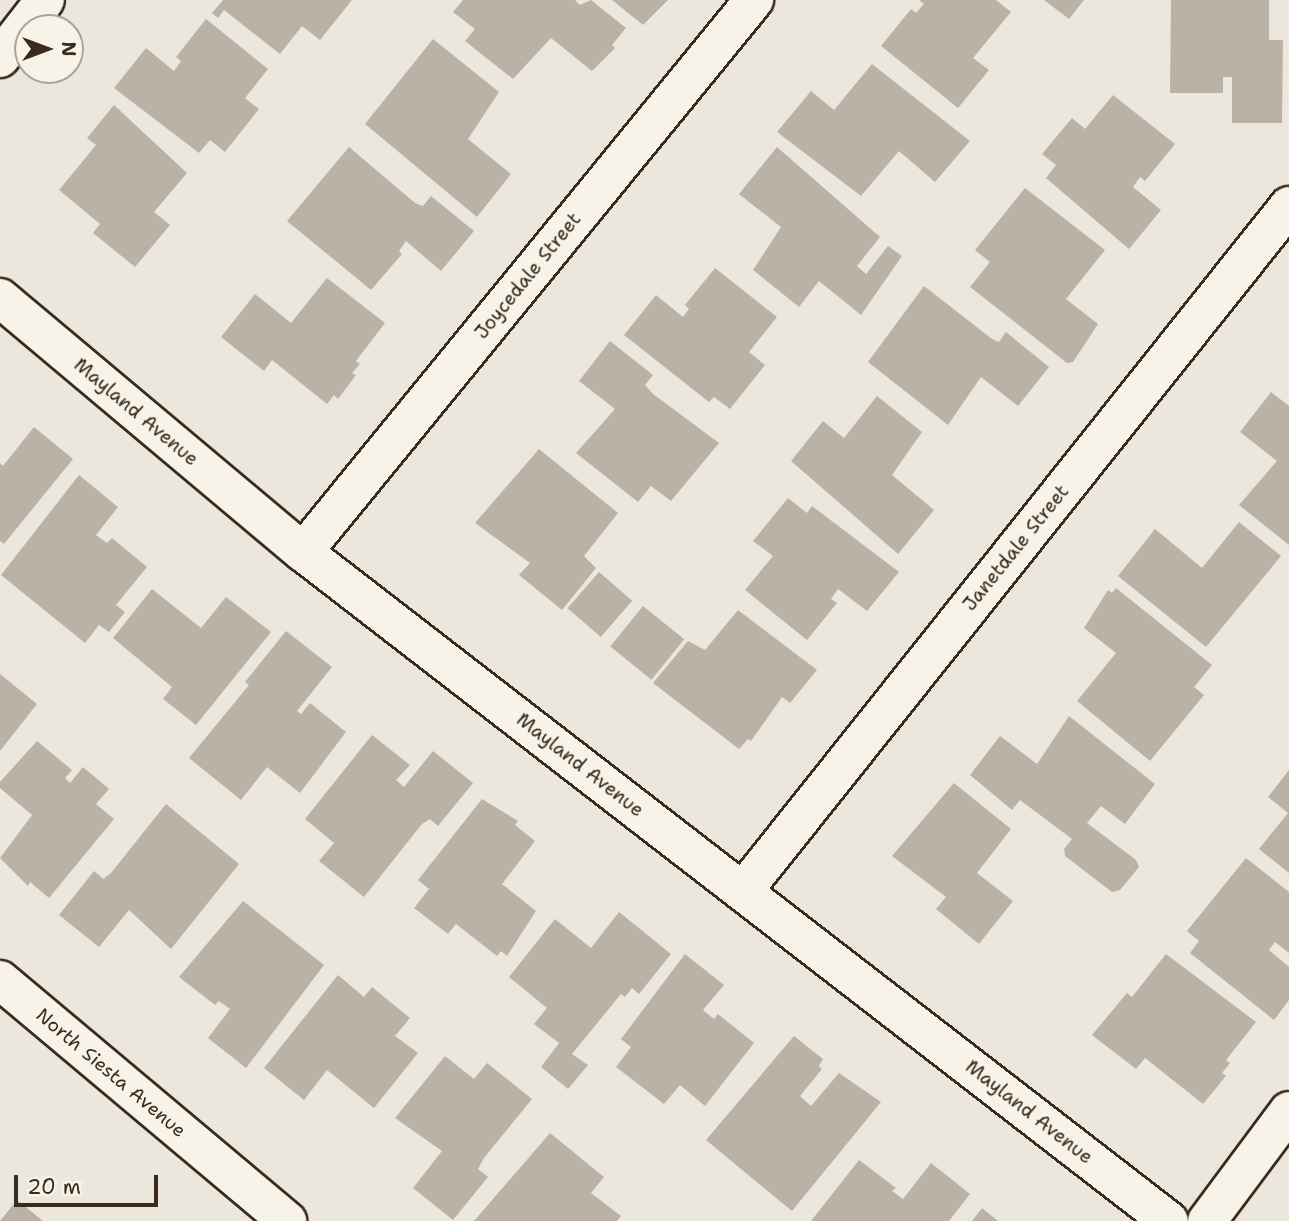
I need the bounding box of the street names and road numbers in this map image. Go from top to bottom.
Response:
street label: Joycedale Street [470,208,586,344]
street label: Mayland Avenue [69,353,203,471]
street label: Janetdale Street [958,480,1074,616]
street label: Mayland Avenue [512,708,648,822]
street label: North Siesta Avenue [31,1004,191,1142]
street label: Mayland Avenue [961,1055,1097,1169]

